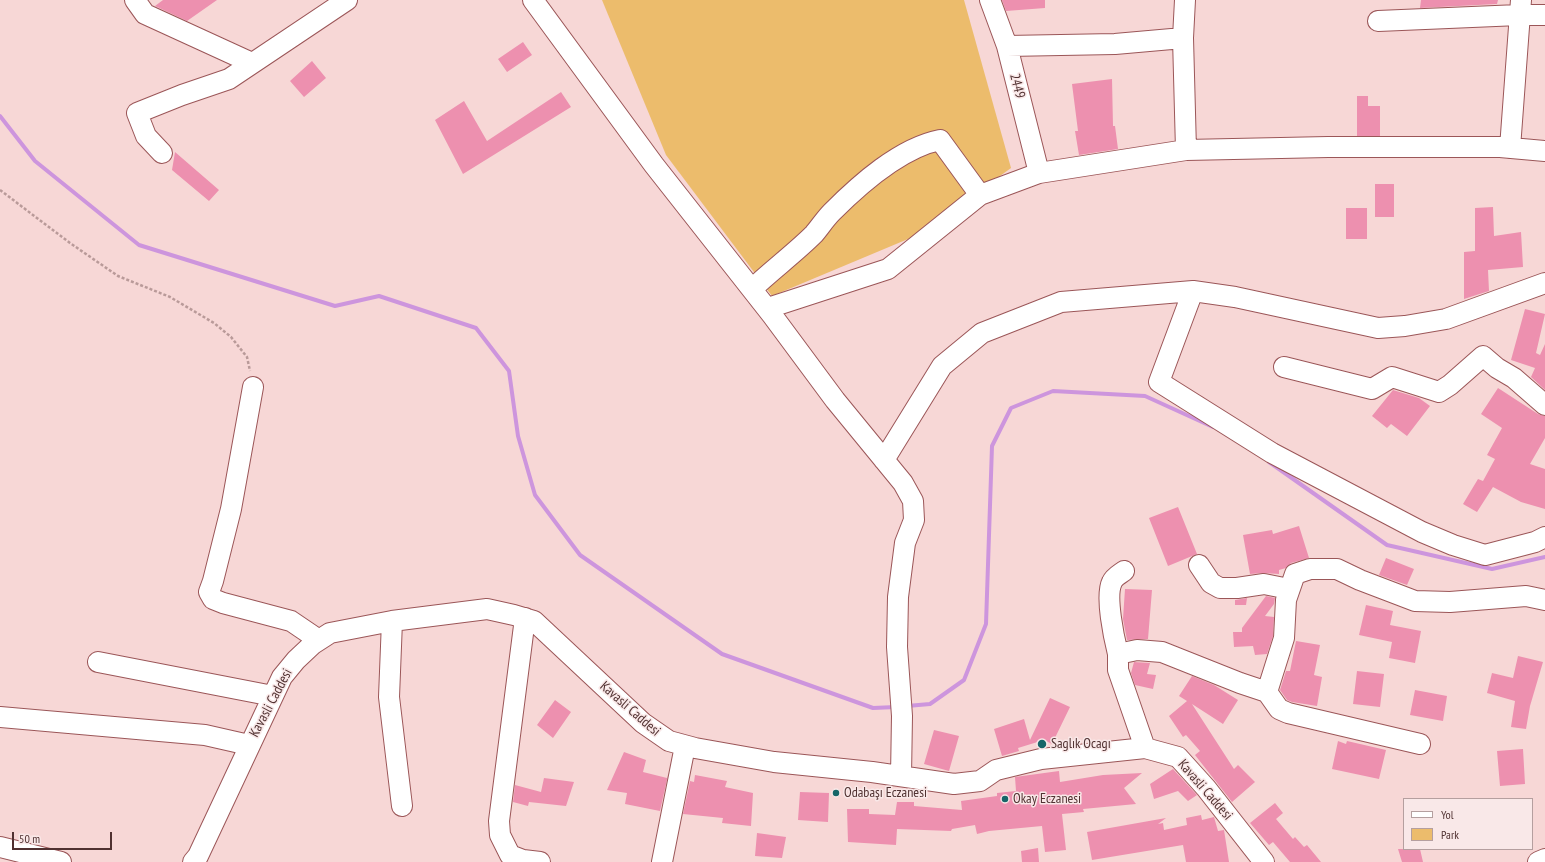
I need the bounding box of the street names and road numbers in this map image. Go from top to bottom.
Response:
street label: 2449 [1006,72,1028,100]
street label: Kavasli Caddesi [246,666,296,740]
street label: Kavasli Caddesi [596,678,664,740]
street label: Kavasli Caddesi [1174,756,1236,824]

